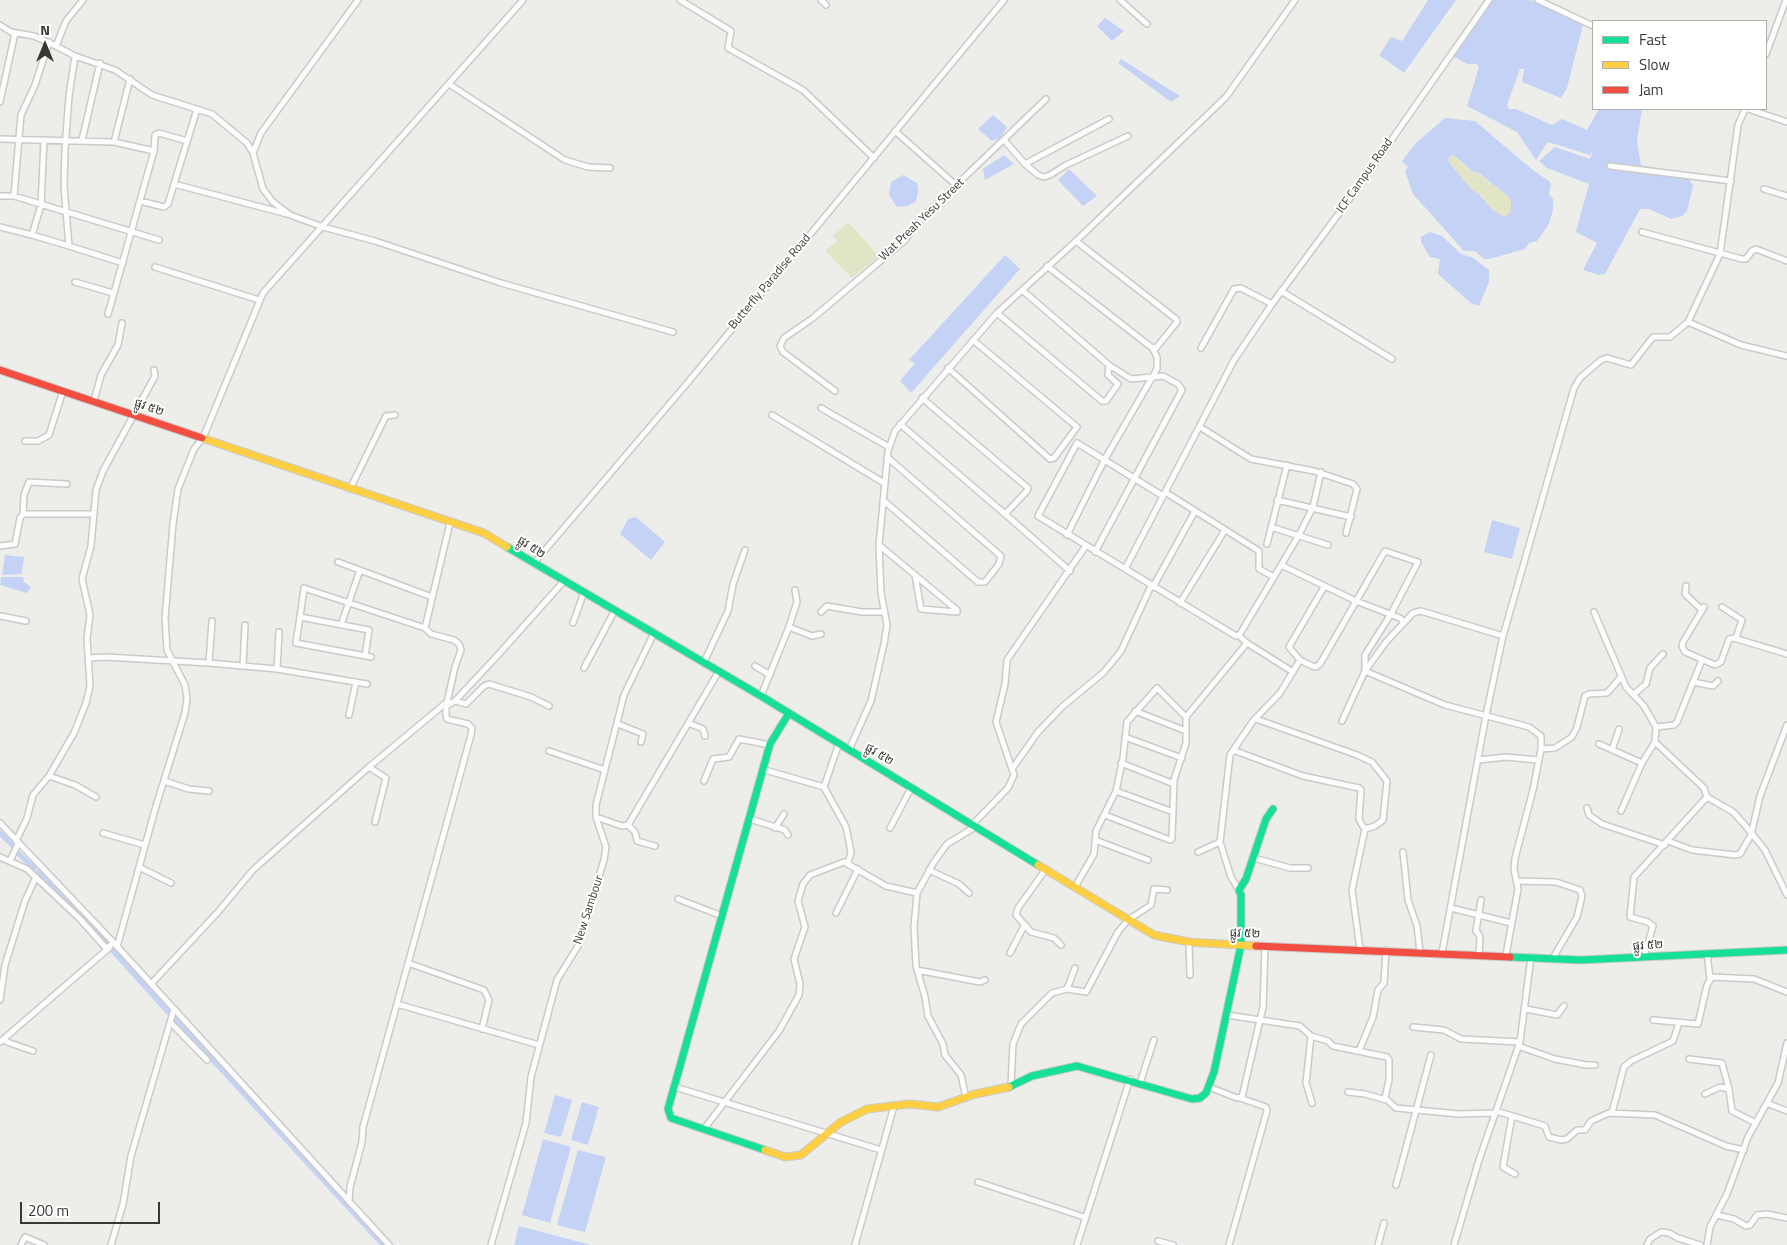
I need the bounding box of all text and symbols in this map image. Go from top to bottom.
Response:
text: N [40,19,50,40]
north arrow [20,20,70,70]
legend [1592,20,1767,110]
text: Fast [1639,28,1666,51]
text: Slow [1639,53,1670,76]
text: Jam [1639,78,1663,101]
street label: ICF Campus Road [1334,136,1396,216]
street label: Wat Preah Yesu Street [876,176,968,264]
street label: Butterfly Paradise Road [726,231,814,333]
street label: ផ្លូវ ៥២ [132,396,166,420]
street label: ផ្លូវ ៥២ [514,534,548,562]
street label: ផ្លូវ ៥២ [862,741,896,769]
street label: New Sambour [571,874,607,946]
street label: ផ្លូវ ៥២ [1229,926,1261,942]
street label: ផ្លូវ ៥២ [1632,938,1664,954]
scale bar [22,1192,162,1224]
text: 200 m [28,1199,69,1222]

